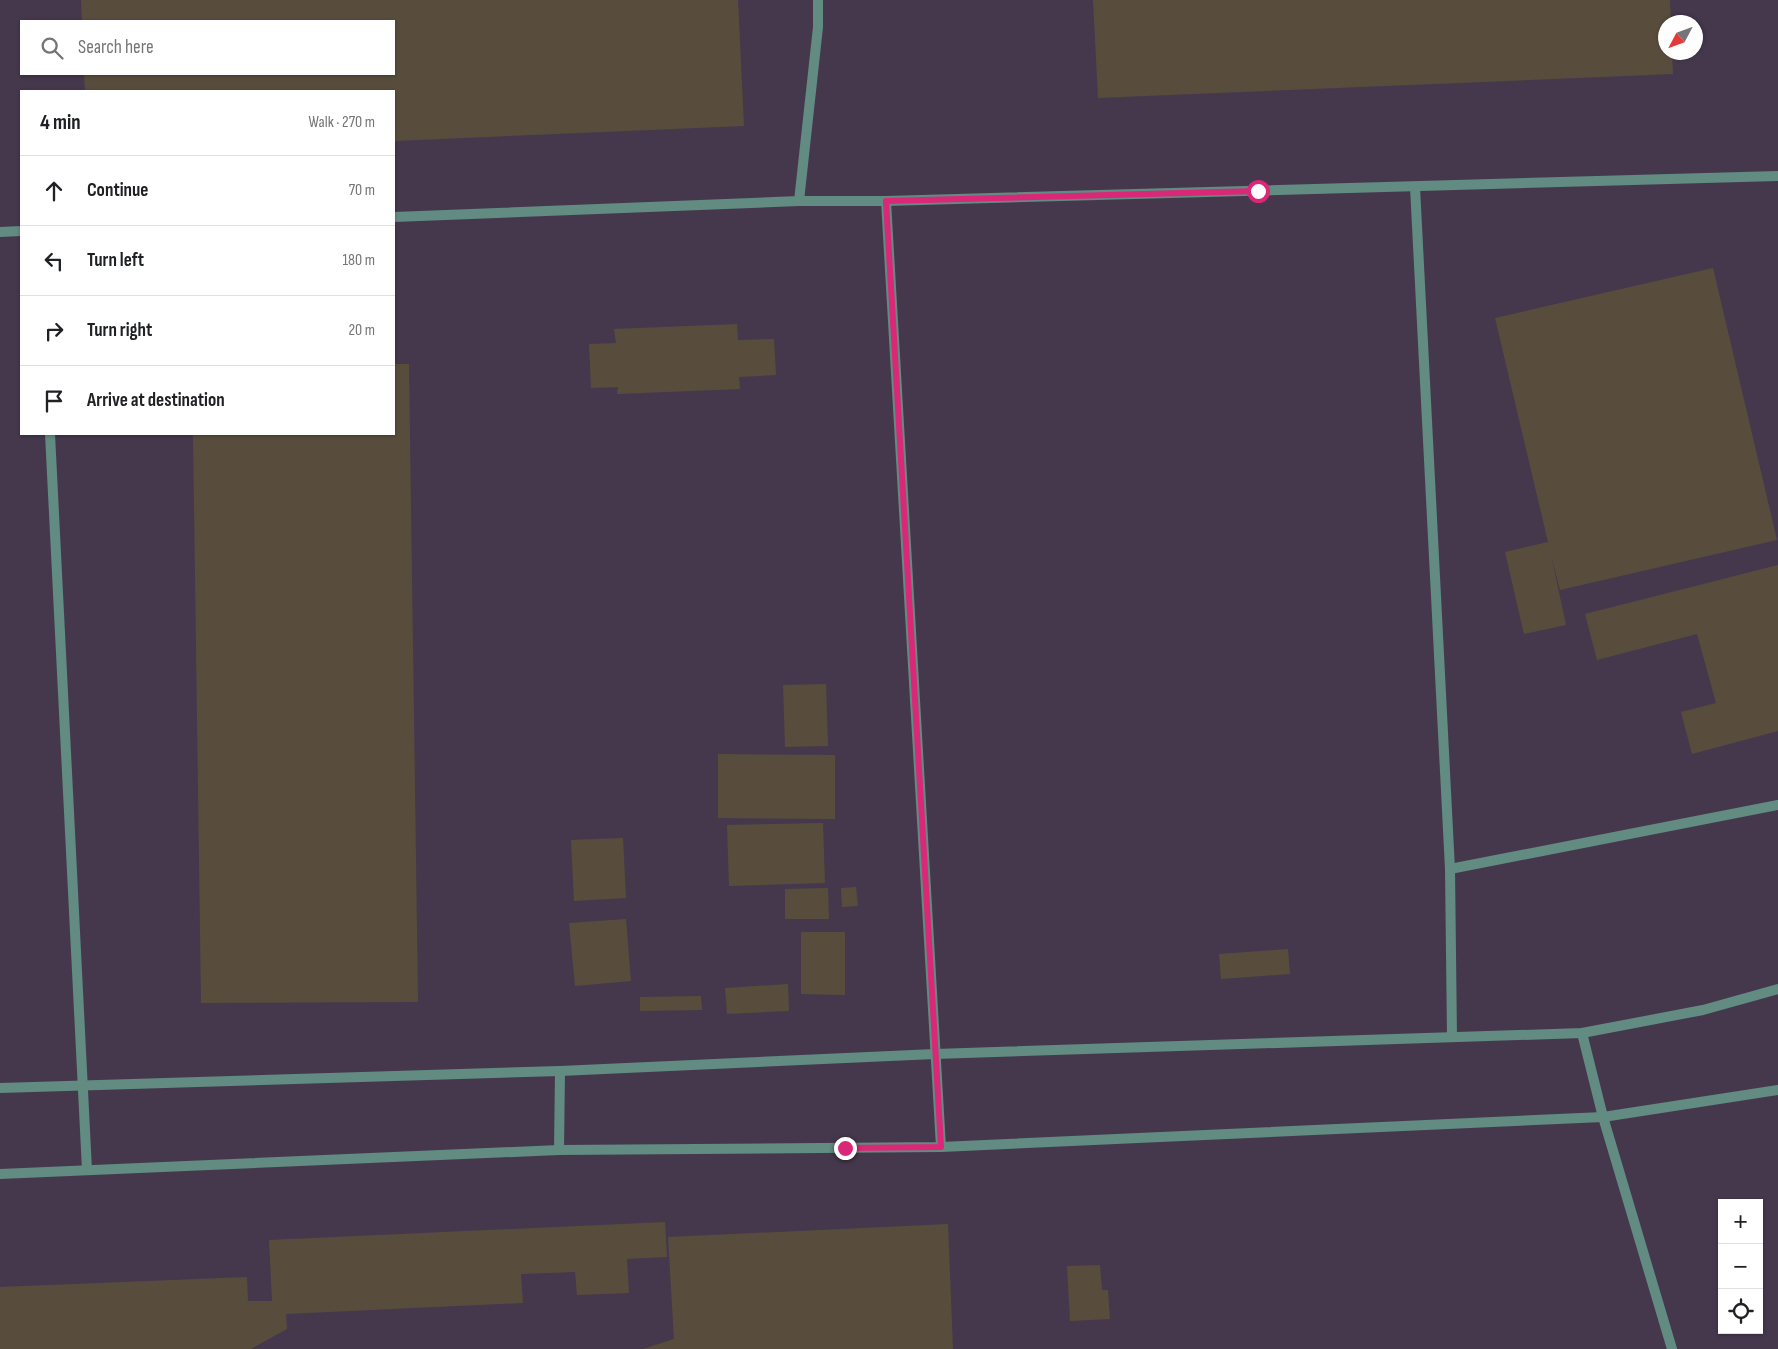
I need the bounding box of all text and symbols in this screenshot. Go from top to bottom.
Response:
north arrow [1658,15,1703,60]
search box [20,20,395,75]
icon: search [38,34,66,62]
text: Search here [78,36,154,59]
text: 4 min [40,110,81,135]
text: Walk · 270 m [309,113,375,132]
icon: ahead [40,177,68,205]
text: Continue [87,179,148,202]
route start [1247,180,1270,203]
text: 70 m [349,181,375,200]
icon: left [40,247,68,275]
text: Turn left [87,249,144,272]
text: 180 m [342,251,375,270]
icon: right [40,317,68,345]
text: Turn right [87,319,152,342]
text: 20 m [348,321,375,340]
icon: arrive [40,387,68,415]
text: Arrive at destination [87,389,225,412]
route end [834,1137,857,1160]
map controls [1718,1199,1763,1334]
button: + [1718,1199,1763,1244]
button: − [1718,1244,1763,1289]
button: locate [1718,1289,1763,1334]

